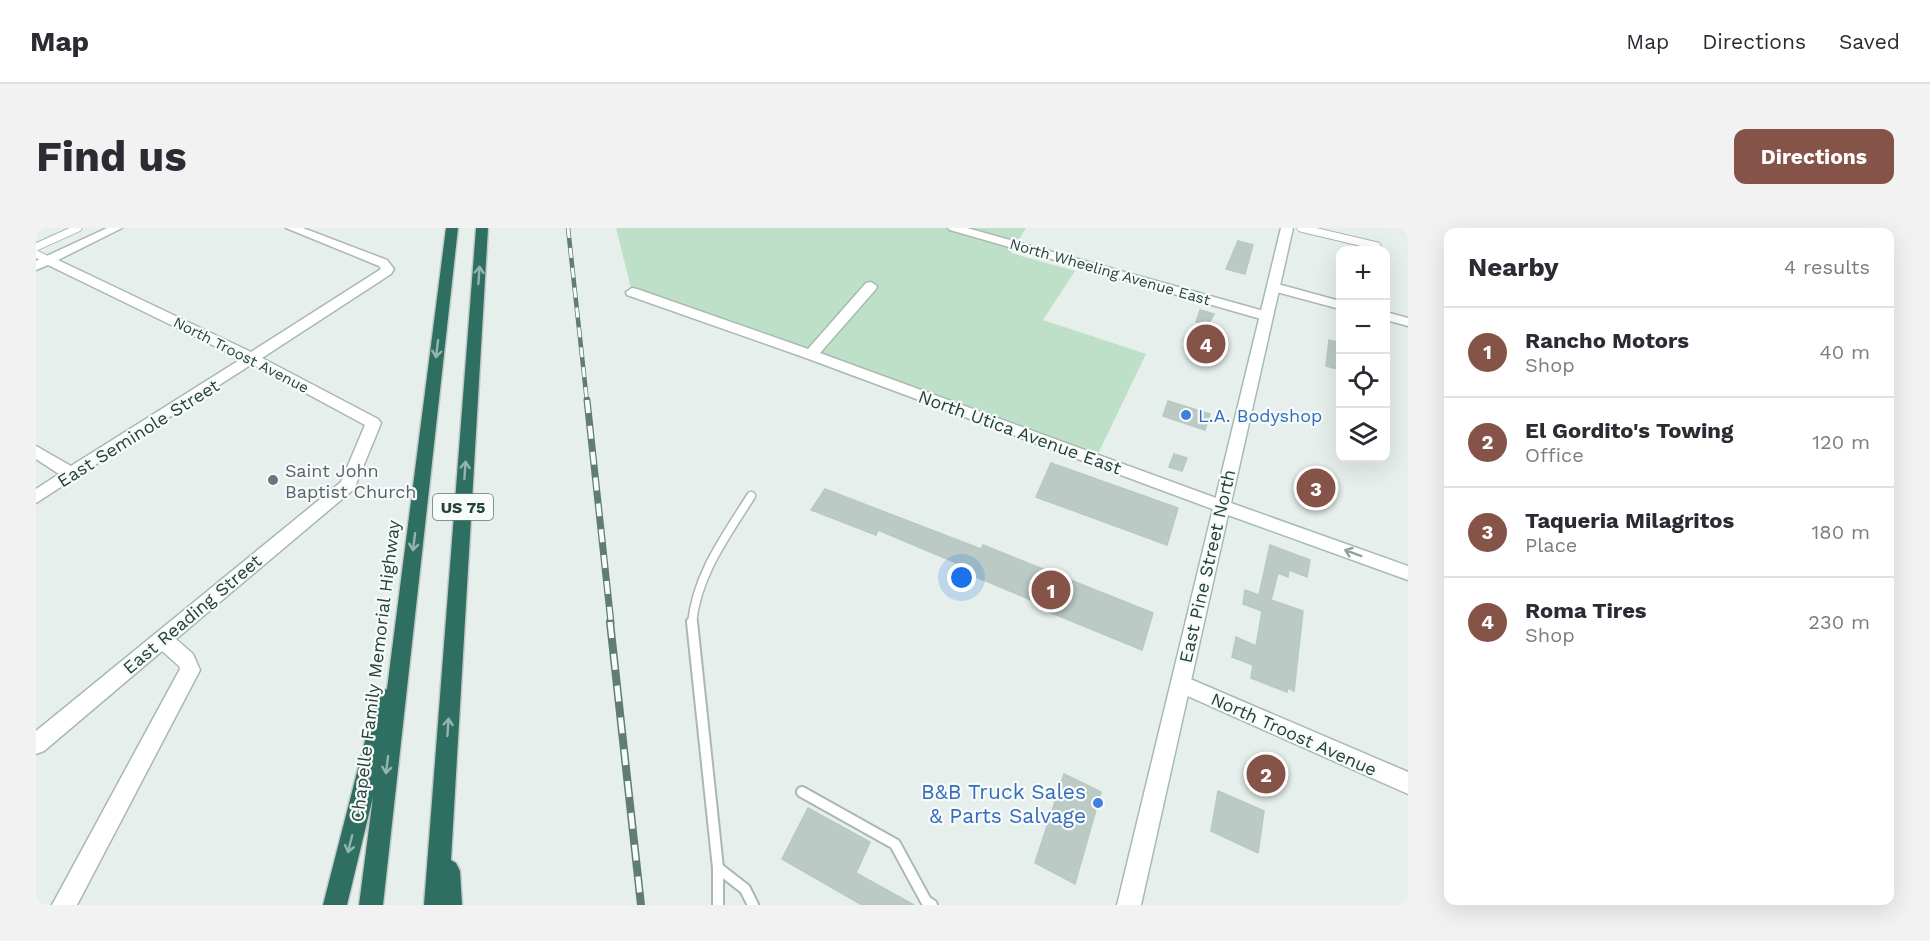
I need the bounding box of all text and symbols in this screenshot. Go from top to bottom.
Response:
text: Map [30,25,89,58]
text: Map [1626,29,1669,54]
text: Directions [1702,29,1806,54]
text: Saved [1839,29,1900,54]
button: Directions [1734,129,1894,184]
text: Find us [36,132,187,181]
street label: North Wheeling Avenue East [1008,235,1213,309]
map controls [1336,246,1390,462]
button: + [1336,246,1390,300]
text: Nearby [1468,252,1559,282]
text: 4 results [1784,255,1870,279]
one-way arrow [474,266,485,286]
button: − [1336,300,1390,354]
street label: North Troost Avenue [170,313,312,397]
pin: 4 [1186,322,1226,366]
text: Rancho Motors [1525,328,1689,353]
one-way arrow [431,338,442,358]
text: 1 [1483,340,1492,364]
text: 40 m [1819,340,1870,364]
text: Shop [1525,353,1575,377]
button: locate [1336,354,1390,408]
street label: East Seminole Street [53,374,223,491]
street label: North Utica Avenue East [916,385,1125,479]
place label: L.A. Bodyshop [1198,405,1322,426]
marker: L.A. Bodyshop [1179,408,1193,422]
button: layers [1336,408,1390,462]
text: El Gordito's Towing [1525,418,1733,443]
text: 2 [1482,430,1493,454]
text: 120 m [1812,430,1870,454]
text: Office [1525,443,1584,467]
place label: Saint John Baptist Church [285,460,416,502]
one-way arrow [460,460,471,480]
pin: 3 [1296,466,1336,510]
street label: East Pine Street North [1175,467,1239,665]
marker: Saint John Baptist Church [266,473,280,487]
road number: US 75 [433,494,493,520]
text: Taqueria Milagritos [1525,508,1734,533]
street label: Chapelle Family Memorial Highway [346,518,404,823]
text: 3 [1482,520,1493,544]
text: 180 m [1812,520,1870,544]
one-way arrow [408,532,419,552]
text: Place [1525,533,1577,557]
one-way arrow [1344,547,1363,558]
street label: East Reading Street [119,550,266,678]
your location [947,563,976,592]
pin: 1 [1032,568,1070,613]
text: Roma Tires [1525,598,1647,623]
text: 4 [1481,610,1494,634]
text: 230 m [1808,610,1870,634]
text: Shop [1525,623,1575,647]
street label: North Troost Avenue [1208,688,1380,780]
one-way arrow [443,718,454,738]
pin: 2 [1246,752,1286,796]
one-way arrow [382,755,393,775]
place label: B&B Truck Sales & Parts Salvage [921,779,1086,828]
marker: B&B Truck Sales & Parts Salvage [1091,796,1105,810]
one-way arrow [344,834,355,853]

